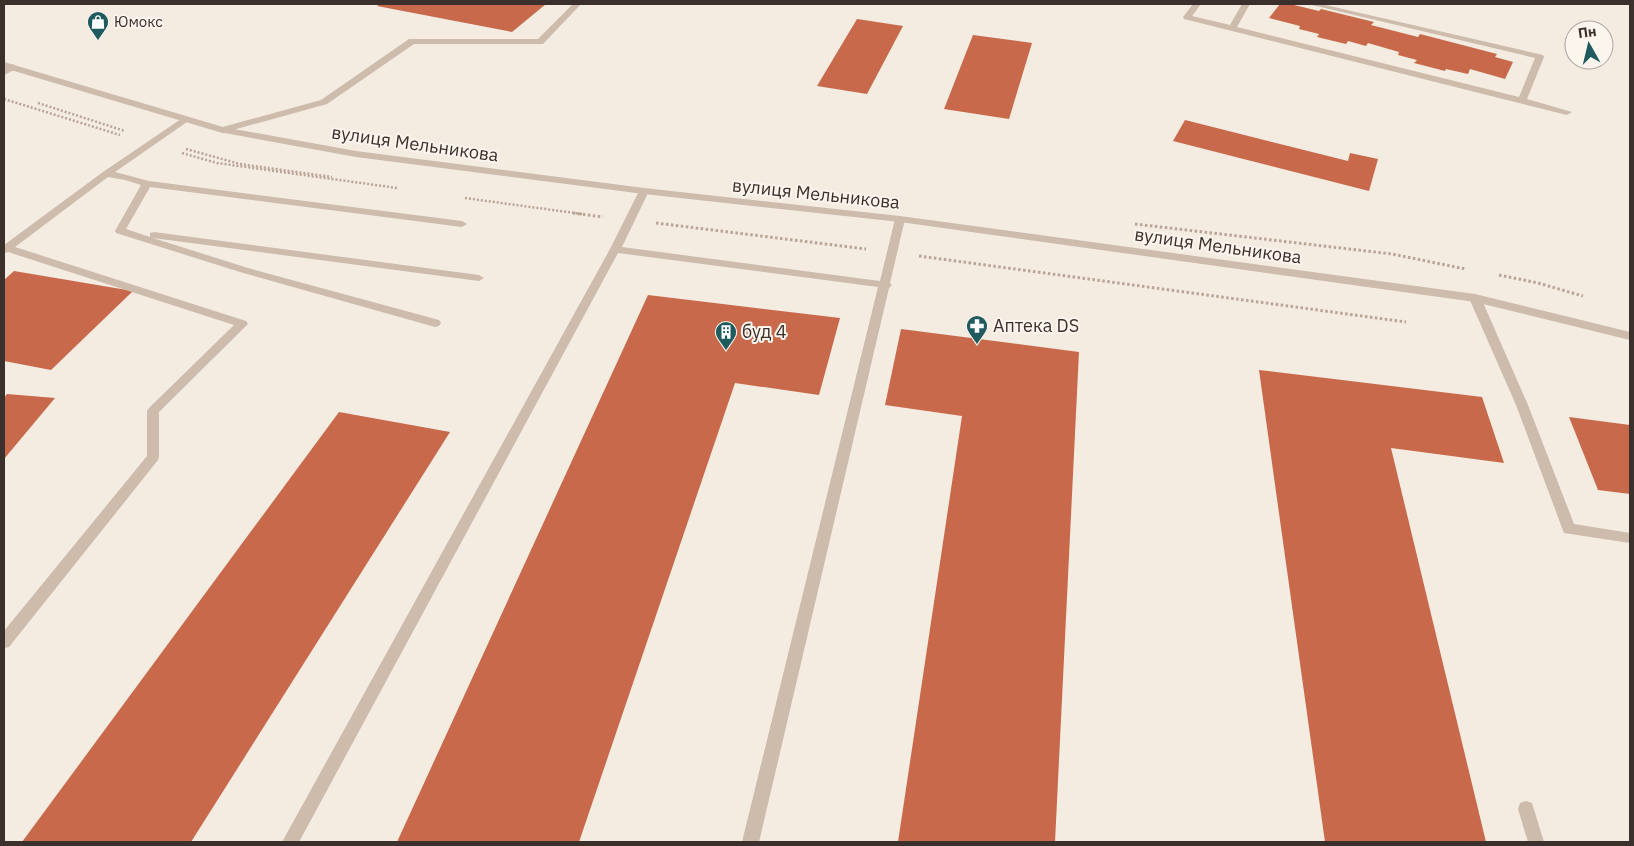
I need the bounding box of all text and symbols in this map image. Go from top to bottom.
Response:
shop icon: Юмокс [86,10,110,41]
place label: Юмокс [114,12,163,31]
north arrow [1564,20,1614,70]
text: Пн [1577,22,1598,42]
street label: вулиця Мельникова [330,120,500,167]
street label: вулиця Мельникова [731,173,901,214]
street label: вулиця Мельникова [1133,222,1303,269]
pharmacy icon: Аптека DS [965,314,989,345]
place label: Аптека DS [993,314,1079,337]
building icon: буд 4 [714,320,738,351]
place label: буд 4 [742,320,787,343]

